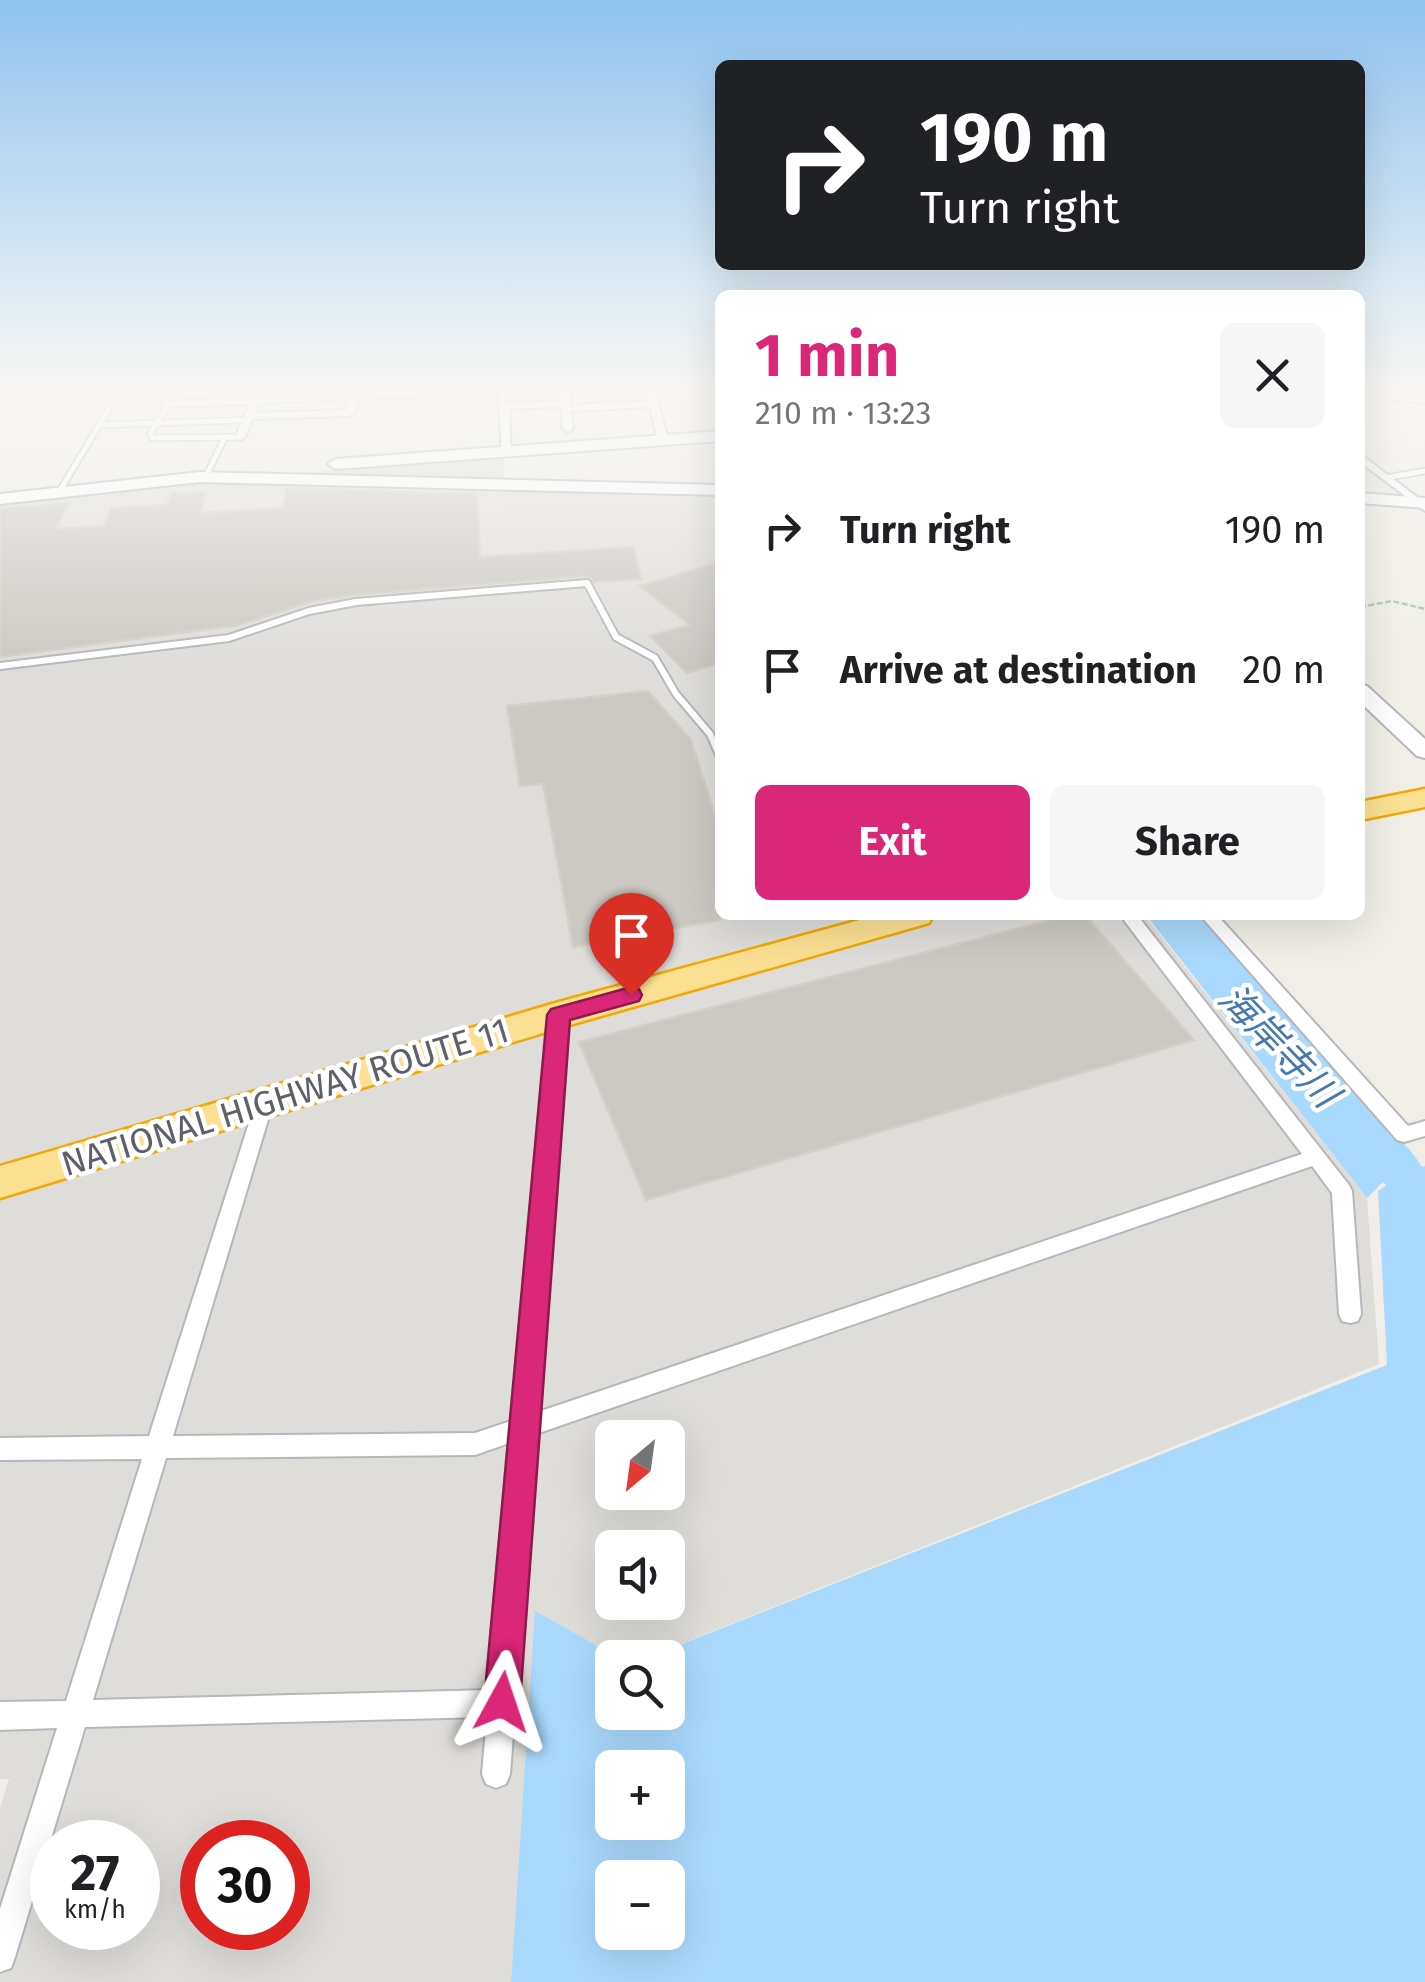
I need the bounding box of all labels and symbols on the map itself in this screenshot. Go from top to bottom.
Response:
pin [589,893,674,996]
water label: 海岸寺川 [1210,975,1351,1120]
street label: NATIONAL HIGHWAY ROUTE 11 [56,1009,514,1185]
north arrow [595,1420,685,1510]
position arrow [450,1650,554,1754]
speed limit sign: 30 [180,1820,310,1950]

